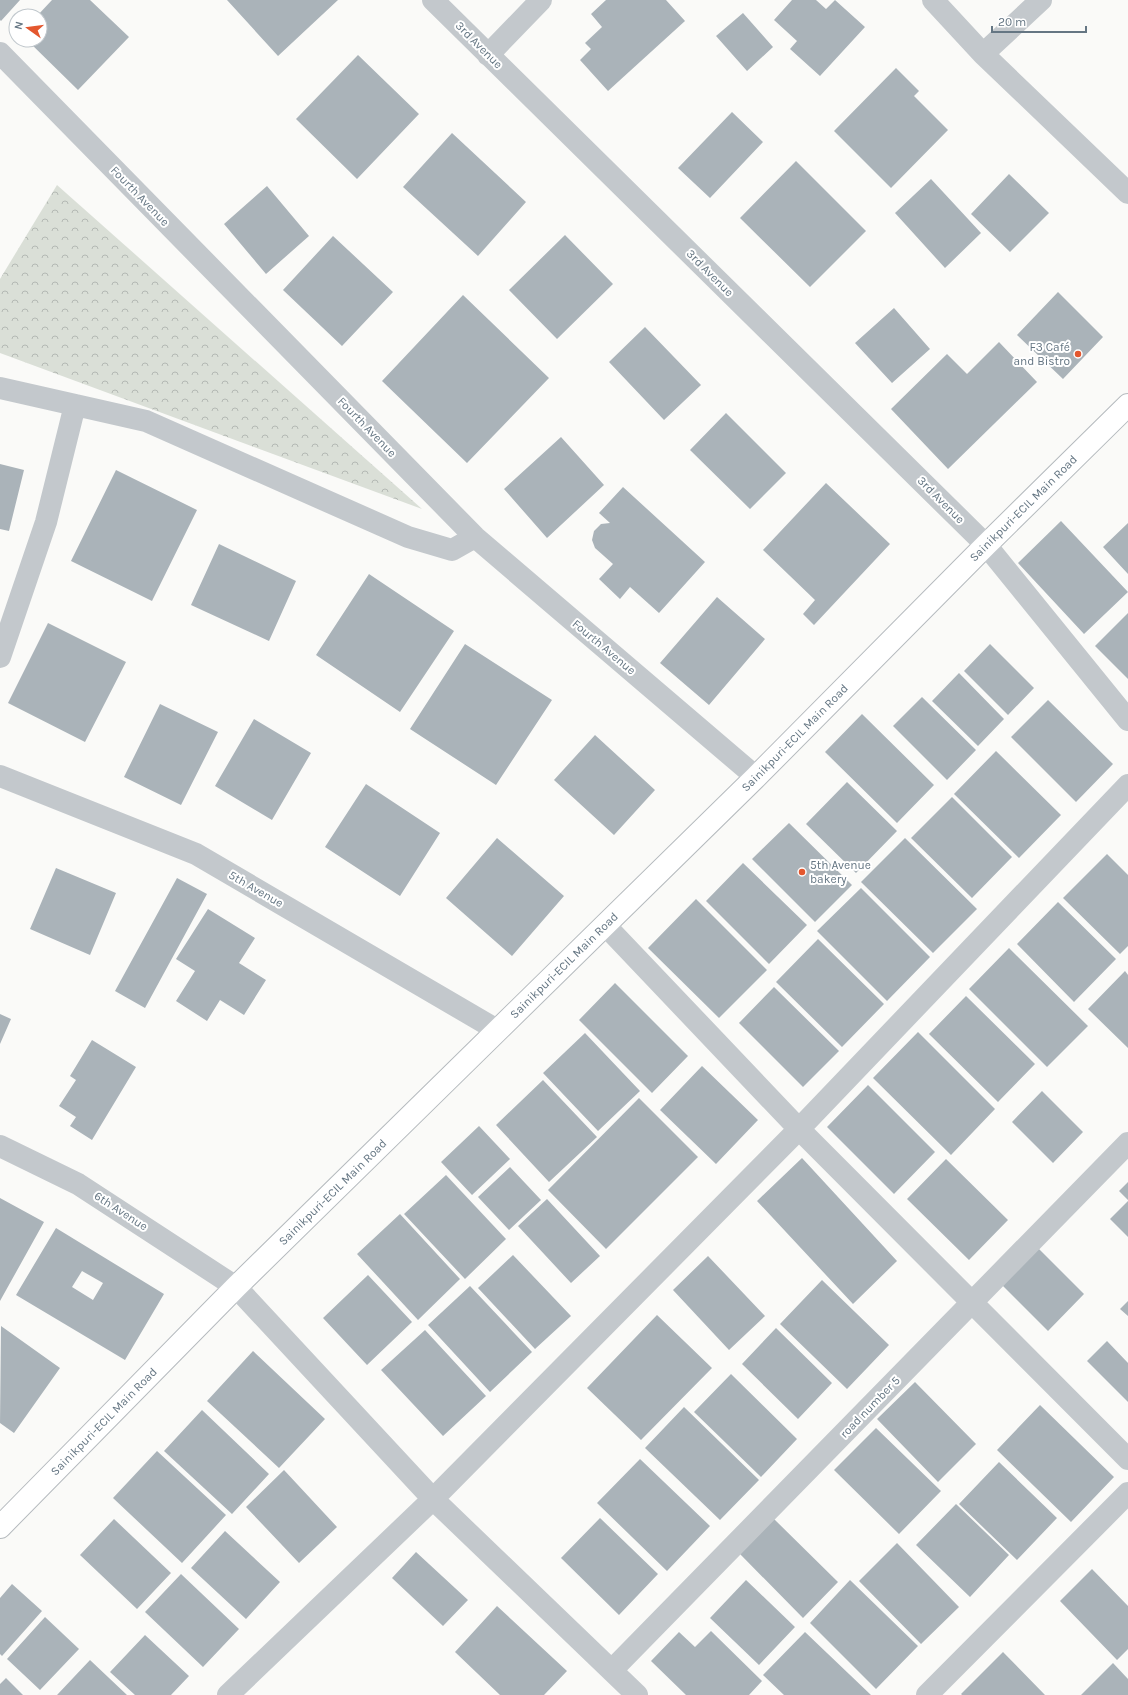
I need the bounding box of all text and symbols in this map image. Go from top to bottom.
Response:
north arrow [8,8,48,48]
scale bar [992,8,1086,34]
text: 20 m [998,15,1026,29]
street label: 3rd Avenue [453,19,505,71]
text: N [12,20,26,31]
street label: Fourth Avenue [108,163,172,229]
street label: 3rd Avenue [684,247,736,299]
place label: F3 Café and Bistro [1013,340,1070,368]
marker: F3 Café and Bistro [1073,349,1083,359]
street label: Fourth Avenue [335,394,399,460]
street label: Sainikpuri-ECIL Main Road [967,452,1080,564]
street label: 3rd Avenue [915,474,967,526]
street label: Fourth Avenue [570,616,638,678]
street label: Sainikpuri-ECIL Main Road [738,681,851,794]
place label: 5th Avenue bakery [810,858,871,886]
marker: 5th Avenue bakery [797,867,807,877]
street label: 5th Avenue [226,868,286,910]
street label: Sainikpuri-ECIL Main Road [507,909,621,1021]
street label: Sainikpuri-ECIL Main Road [276,1136,390,1248]
street label: 6th Avenue [92,1189,150,1233]
street label: Sainikpuri-ECIL Main Road [48,1365,160,1478]
street label: road number 5 [837,1373,903,1441]

